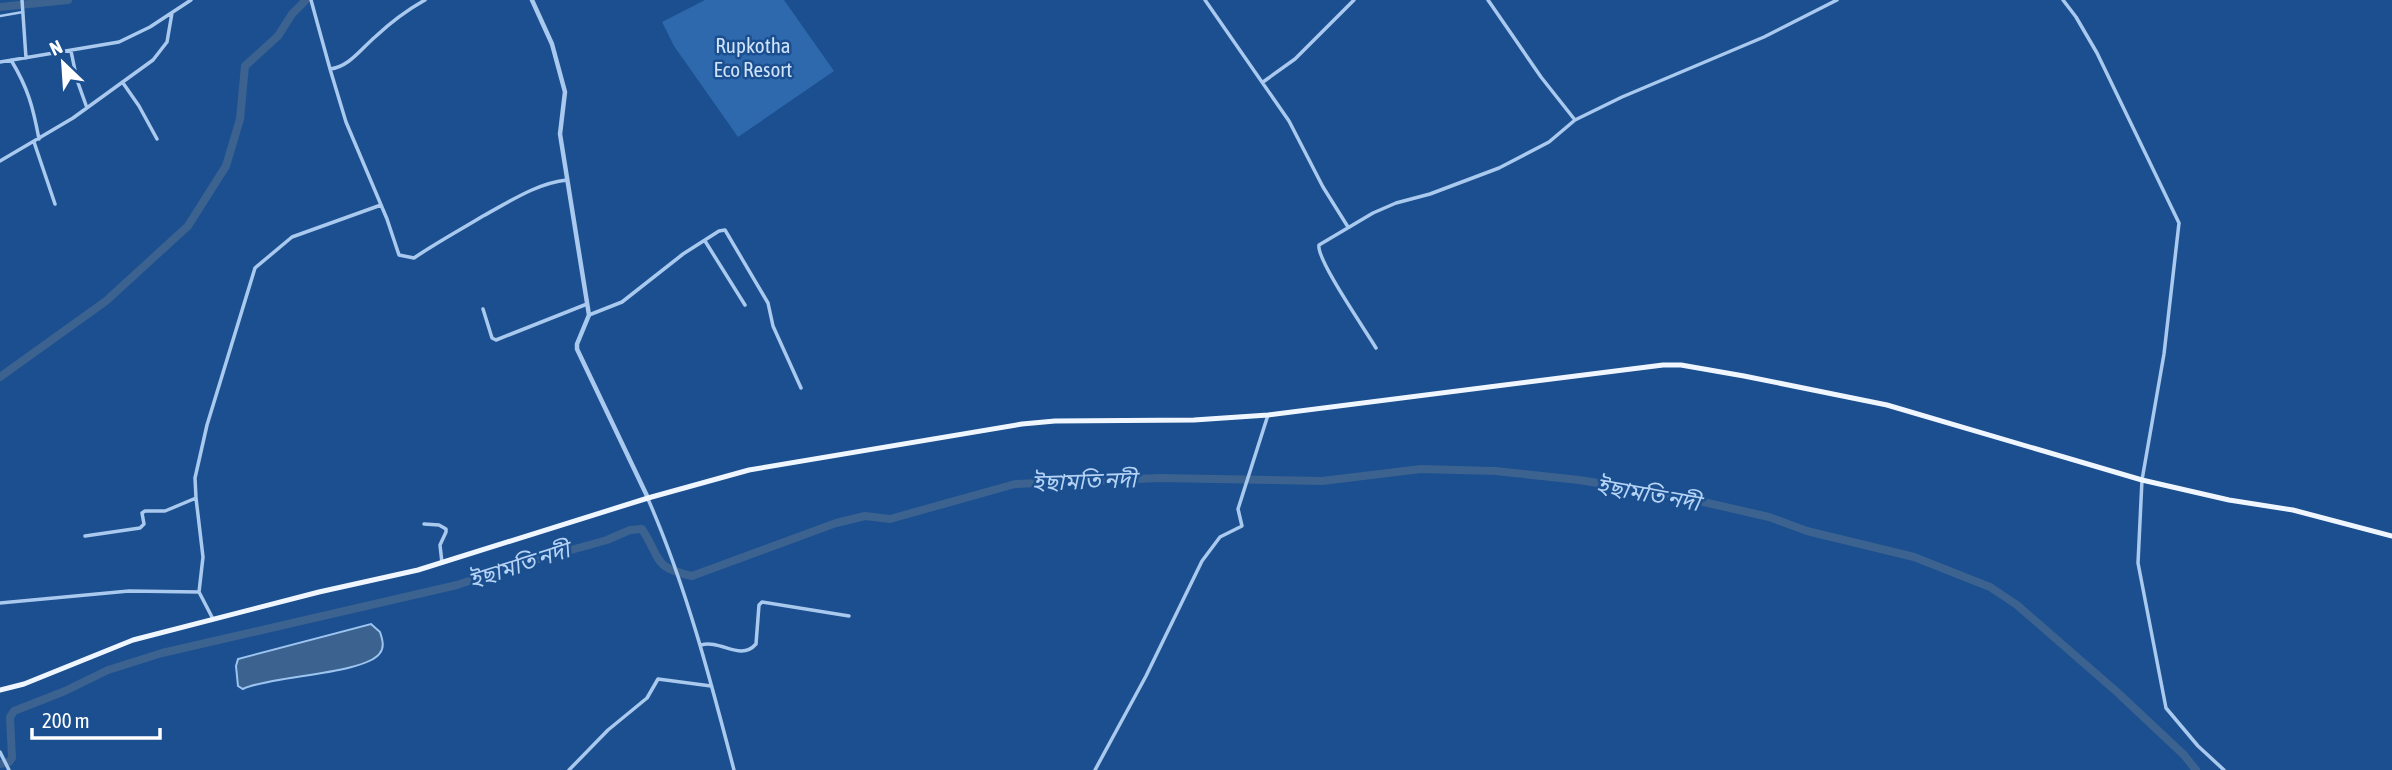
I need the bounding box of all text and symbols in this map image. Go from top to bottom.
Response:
north arrow [28,28,98,98]
park label: Rupkotha Eco Resort [714,33,792,81]
text: N [46,35,66,60]
water label: ইছামতি নদী [1031,466,1141,496]
water label: ইছামতি নদী [1594,472,1706,517]
water label: ইছামতি নদী [465,535,576,594]
scale bar [32,696,159,740]
text: 200 m [42,708,90,732]

